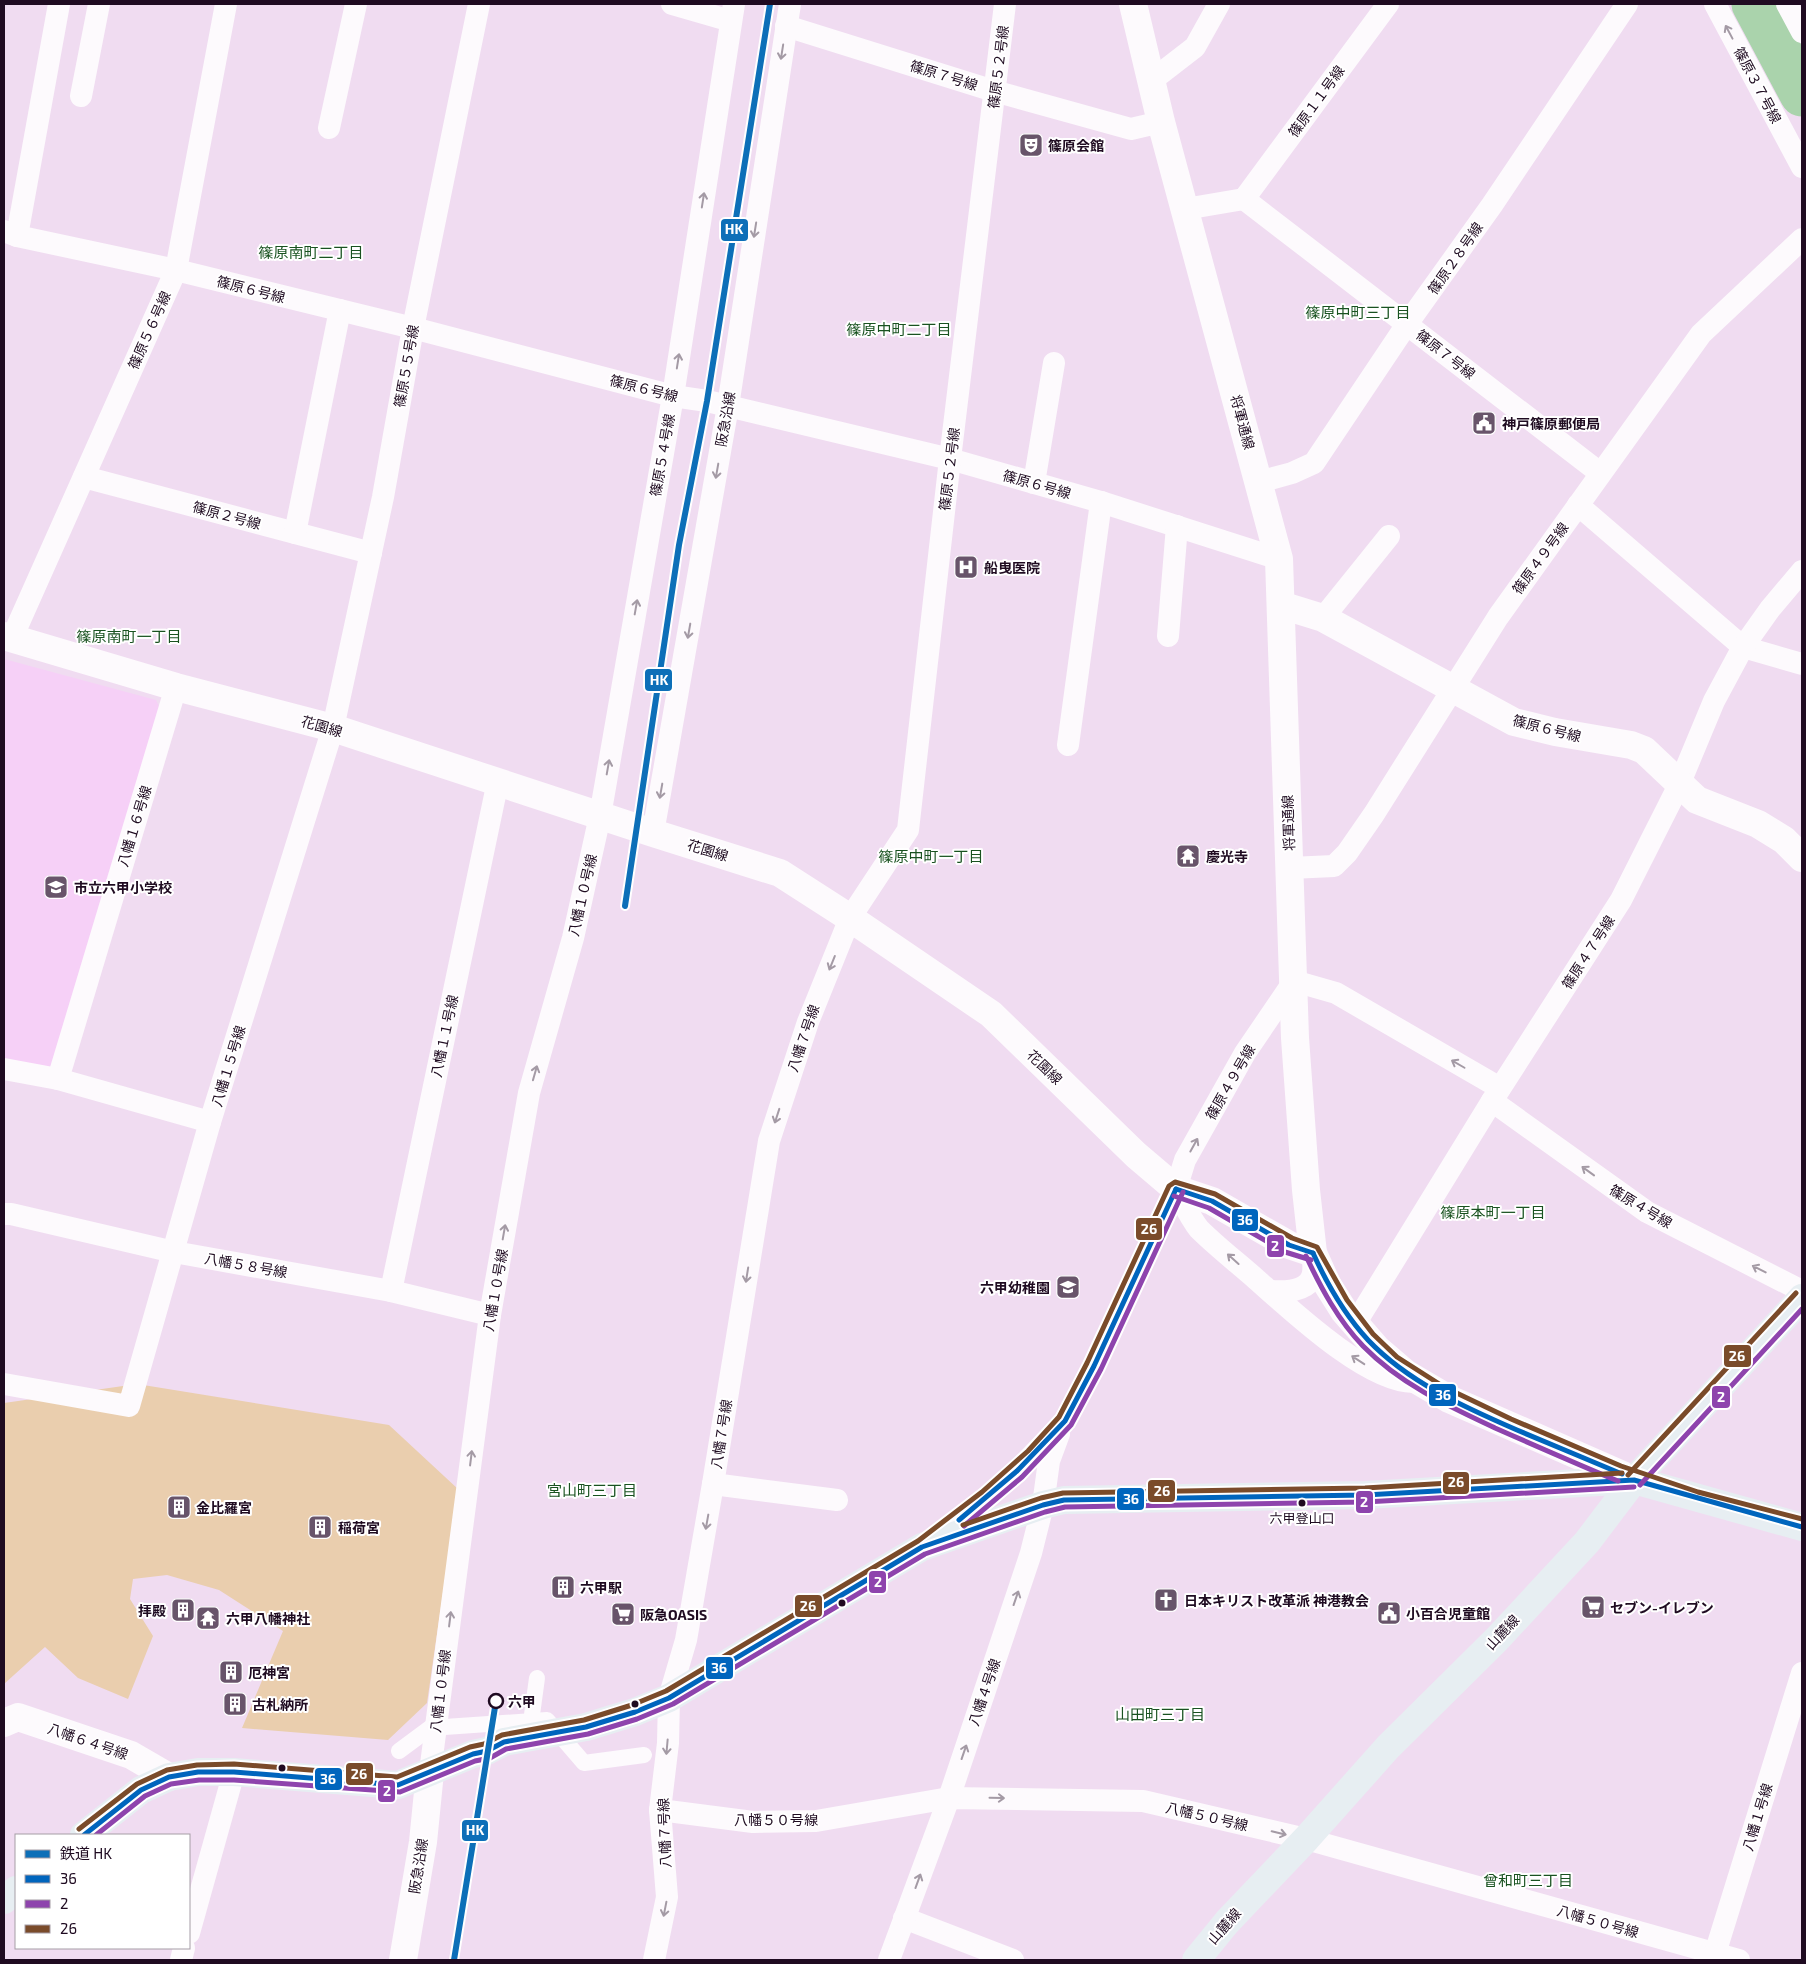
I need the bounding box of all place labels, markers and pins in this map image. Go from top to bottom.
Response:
theatre icon: 篠原会館 [1018,132,1044,158]
place label: 篠原会館 [1048,137,1104,154]
public building icon: 神戸篠原郵便局 [1471,410,1497,436]
place label: 神戸篠原郵便局 [1502,415,1600,432]
hospital icon: 船曳医院 [953,554,979,580]
place label: 船曳医院 [984,559,1040,576]
temple icon: 慶光寺 [1175,843,1201,869]
place label: 慶光寺 [1206,848,1248,865]
school or university icon: 市立六甲小学校 [43,874,69,900]
place label: 市立六甲小学校 [74,879,172,896]
school or university icon: 六甲幼稚園 [1055,1274,1081,1300]
place label: 六甲幼稚園 [980,1279,1050,1296]
building icon: 金比羅宮 [166,1494,192,1520]
marker: 六甲登山口 [1297,1498,1307,1508]
place label: 金比羅宮 [196,1499,252,1516]
place label: 六甲登山口 [1269,1510,1335,1526]
building icon: 稲荷宮 [307,1514,333,1540]
place label: 稲荷宮 [338,1519,380,1536]
building icon: 六甲駅 [550,1574,576,1600]
place label: 六甲駅 [580,1579,622,1596]
church icon: 日本キリスト改革派 神港教会 [1153,1587,1179,1613]
place label: 日本キリスト改革派 神港教会 [1184,1592,1369,1609]
supermarket icon: セブン-イレブン [1580,1594,1606,1620]
building icon: 拝殿 [170,1597,196,1623]
unlabelled marker [837,1598,847,1608]
place label: セブン-イレブン [1610,1599,1714,1616]
public building icon: 小百合児童館 [1376,1600,1402,1626]
supermarket icon: 阪急OASIS [610,1601,636,1627]
place label: 拝殿 [138,1602,166,1619]
temple icon: 六甲八幡神社 [195,1605,221,1631]
place label: 小百合児童館 [1406,1605,1490,1622]
place label: 阪急OASIS [640,1606,707,1623]
place label: 六甲八幡神社 [226,1610,310,1627]
building icon: 厄神宮 [218,1659,244,1685]
place label: 厄神宮 [248,1664,290,1681]
building icon: 古札納所 [222,1691,248,1717]
marker: 六甲 [488,1693,504,1709]
place label: 六甲 [508,1693,536,1710]
place label: 古札納所 [252,1696,308,1713]
unlabelled marker [630,1699,640,1709]
unlabelled marker [277,1763,287,1773]

